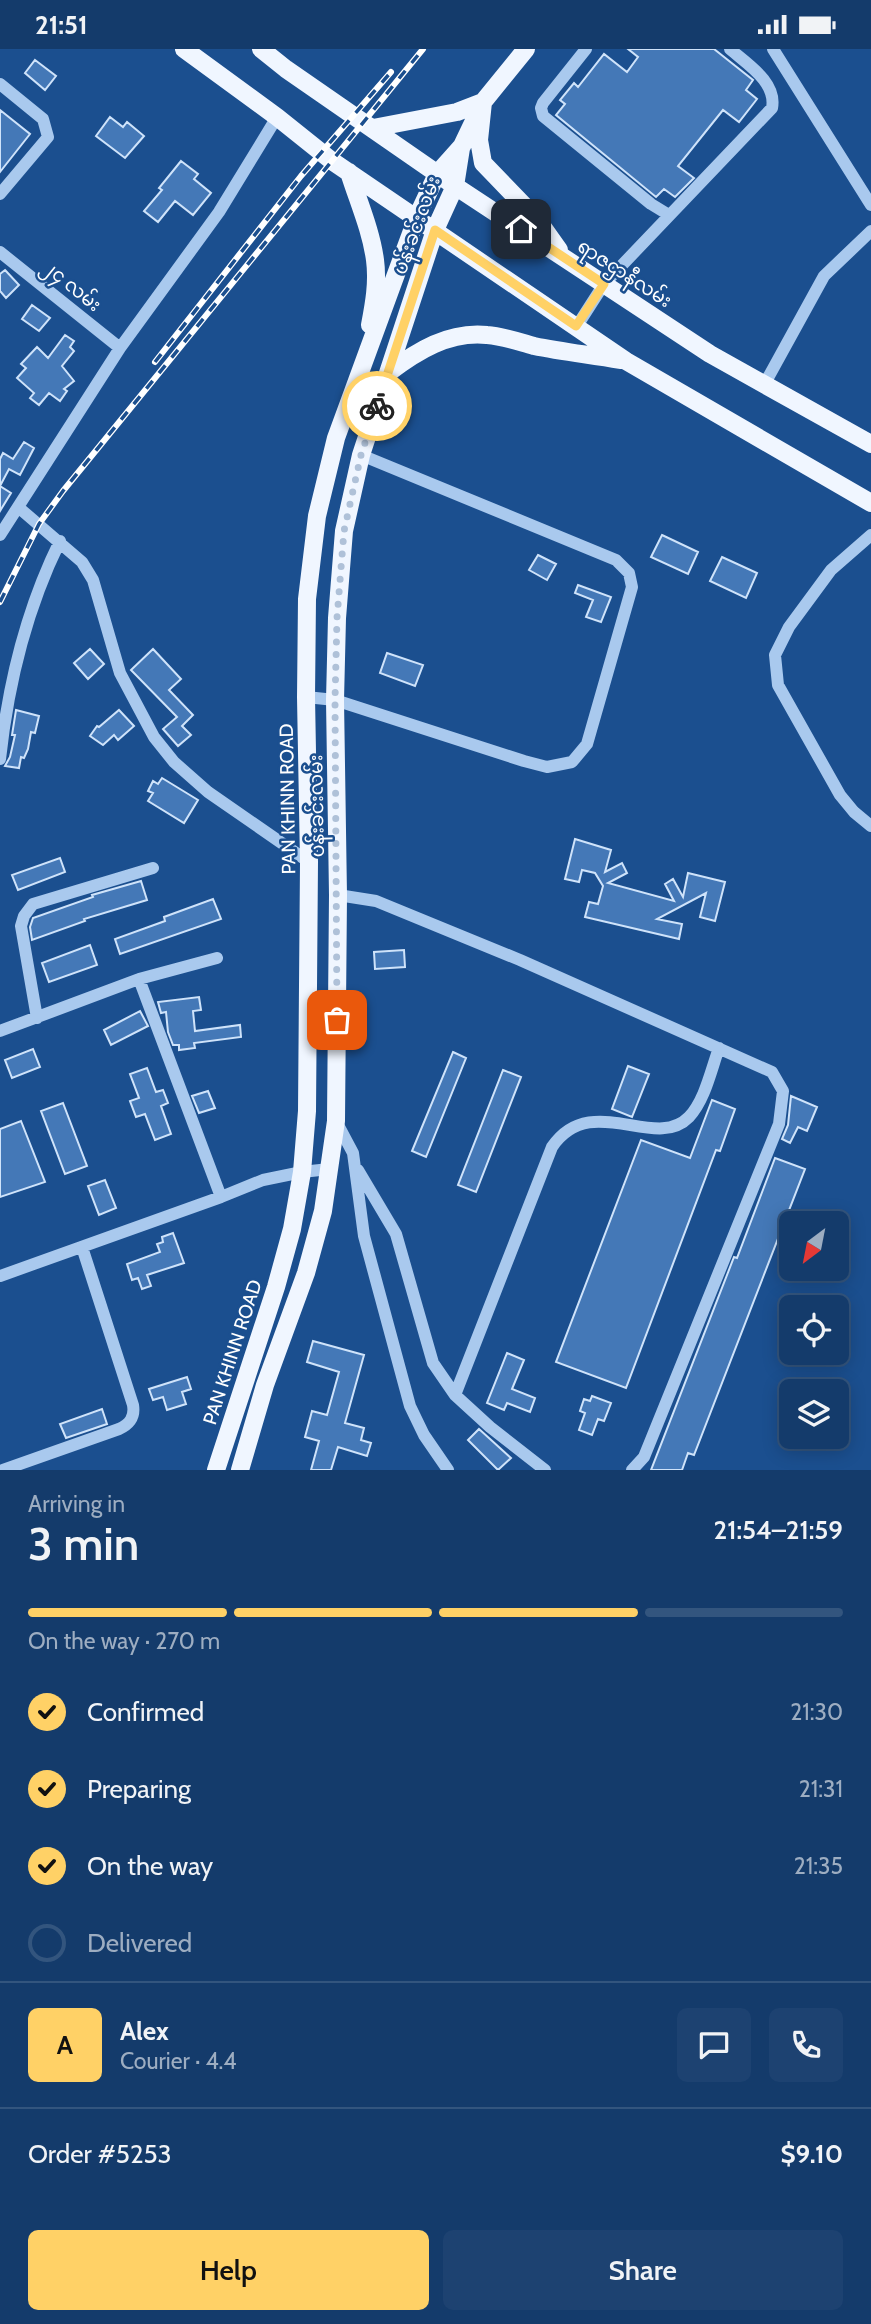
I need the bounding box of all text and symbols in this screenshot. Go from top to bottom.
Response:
text: 21:51 [35,9,88,41]
street label: ပန်းခင်းလမ်း [385,172,449,279]
pin [491,199,551,259]
icon: home [502,210,540,248]
street label: ရာဇဌာနီလမ်း [571,232,678,316]
street label: ၂၄ လမ်း [35,252,108,319]
courier [342,371,412,441]
icon: bike [358,387,396,425]
street label: PAN KHINN ROAD [275,723,300,875]
street label: ပန်းခင်းလမ်း [301,754,333,858]
pin [307,990,367,1050]
icon: bag [318,1001,356,1039]
north arrow [779,1211,849,1281]
map controls [779,1211,849,1449]
street label: PAN KHINN ROAD [198,1277,267,1427]
button: locate [779,1295,849,1365]
button: layers [779,1379,849,1449]
text: Arriving in [28,1490,125,1518]
text: 21:54–21:59 [714,1514,843,1546]
text: 3 min [28,1516,139,1572]
text: On the way · 270 m [28,1627,220,1655]
icon: check [28,1693,66,1731]
text: Confirmed [87,1696,204,1728]
text: 21:30 [790,1698,843,1726]
icon: check [28,1770,66,1808]
text: Preparing [87,1773,191,1805]
text: 21:31 [799,1775,843,1803]
icon: check [28,1847,66,1885]
text: On the way [87,1850,213,1882]
text: 21:35 [794,1852,843,1880]
text: Delivered [87,1927,192,1959]
button: chat [677,2008,751,2082]
button: phone [769,2008,843,2082]
text: Alex [120,2015,169,2047]
text: A [57,2029,73,2061]
text: Courier · 4.4 [120,2047,237,2075]
text: Order #5253 [28,2138,172,2170]
text: $9.10 [780,2138,843,2170]
button: Help [28,2230,429,2310]
button: Share [443,2230,843,2310]

